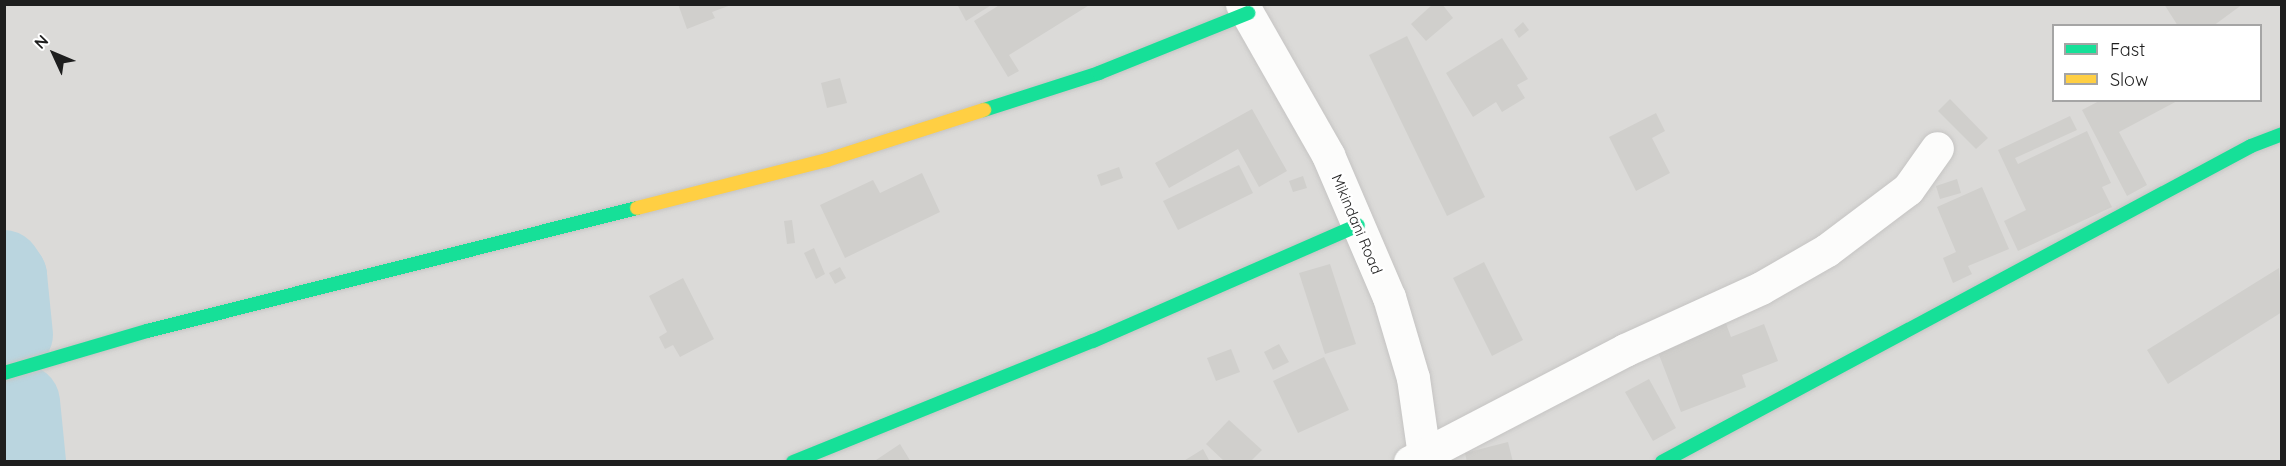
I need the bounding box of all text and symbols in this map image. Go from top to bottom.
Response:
north arrow [24,24,84,84]
legend [2052,24,2262,102]
text: N [30,30,52,53]
text: Fast [2110,38,2145,61]
text: Slow [2110,68,2148,91]
street label: Mikindani Road [1328,171,1386,277]

